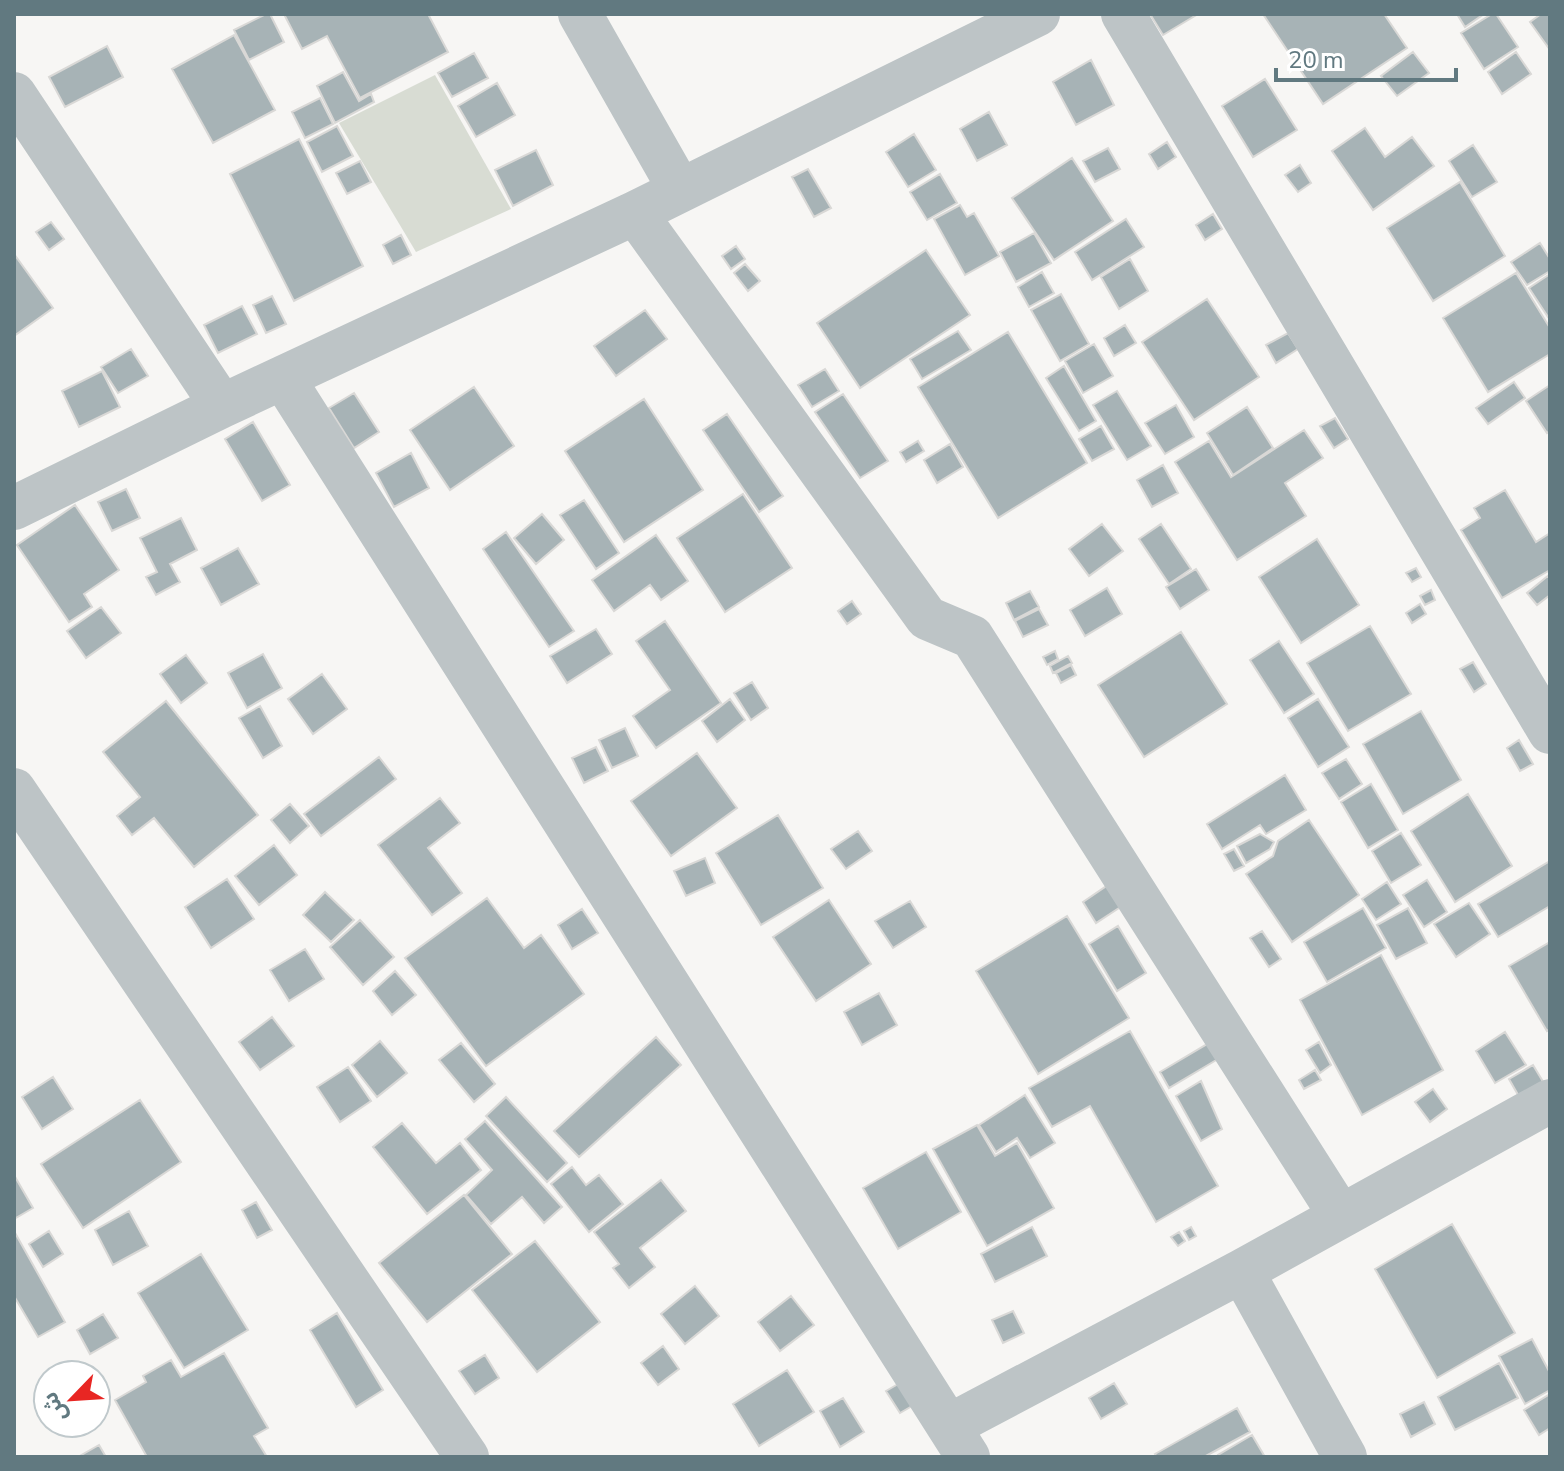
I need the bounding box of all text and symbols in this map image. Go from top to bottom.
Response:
scale bar [1276,32,1456,82]
text: 20 m [1288,44,1344,76]
north arrow [32,1359,112,1439]
text: ش [35,1387,75,1427]

